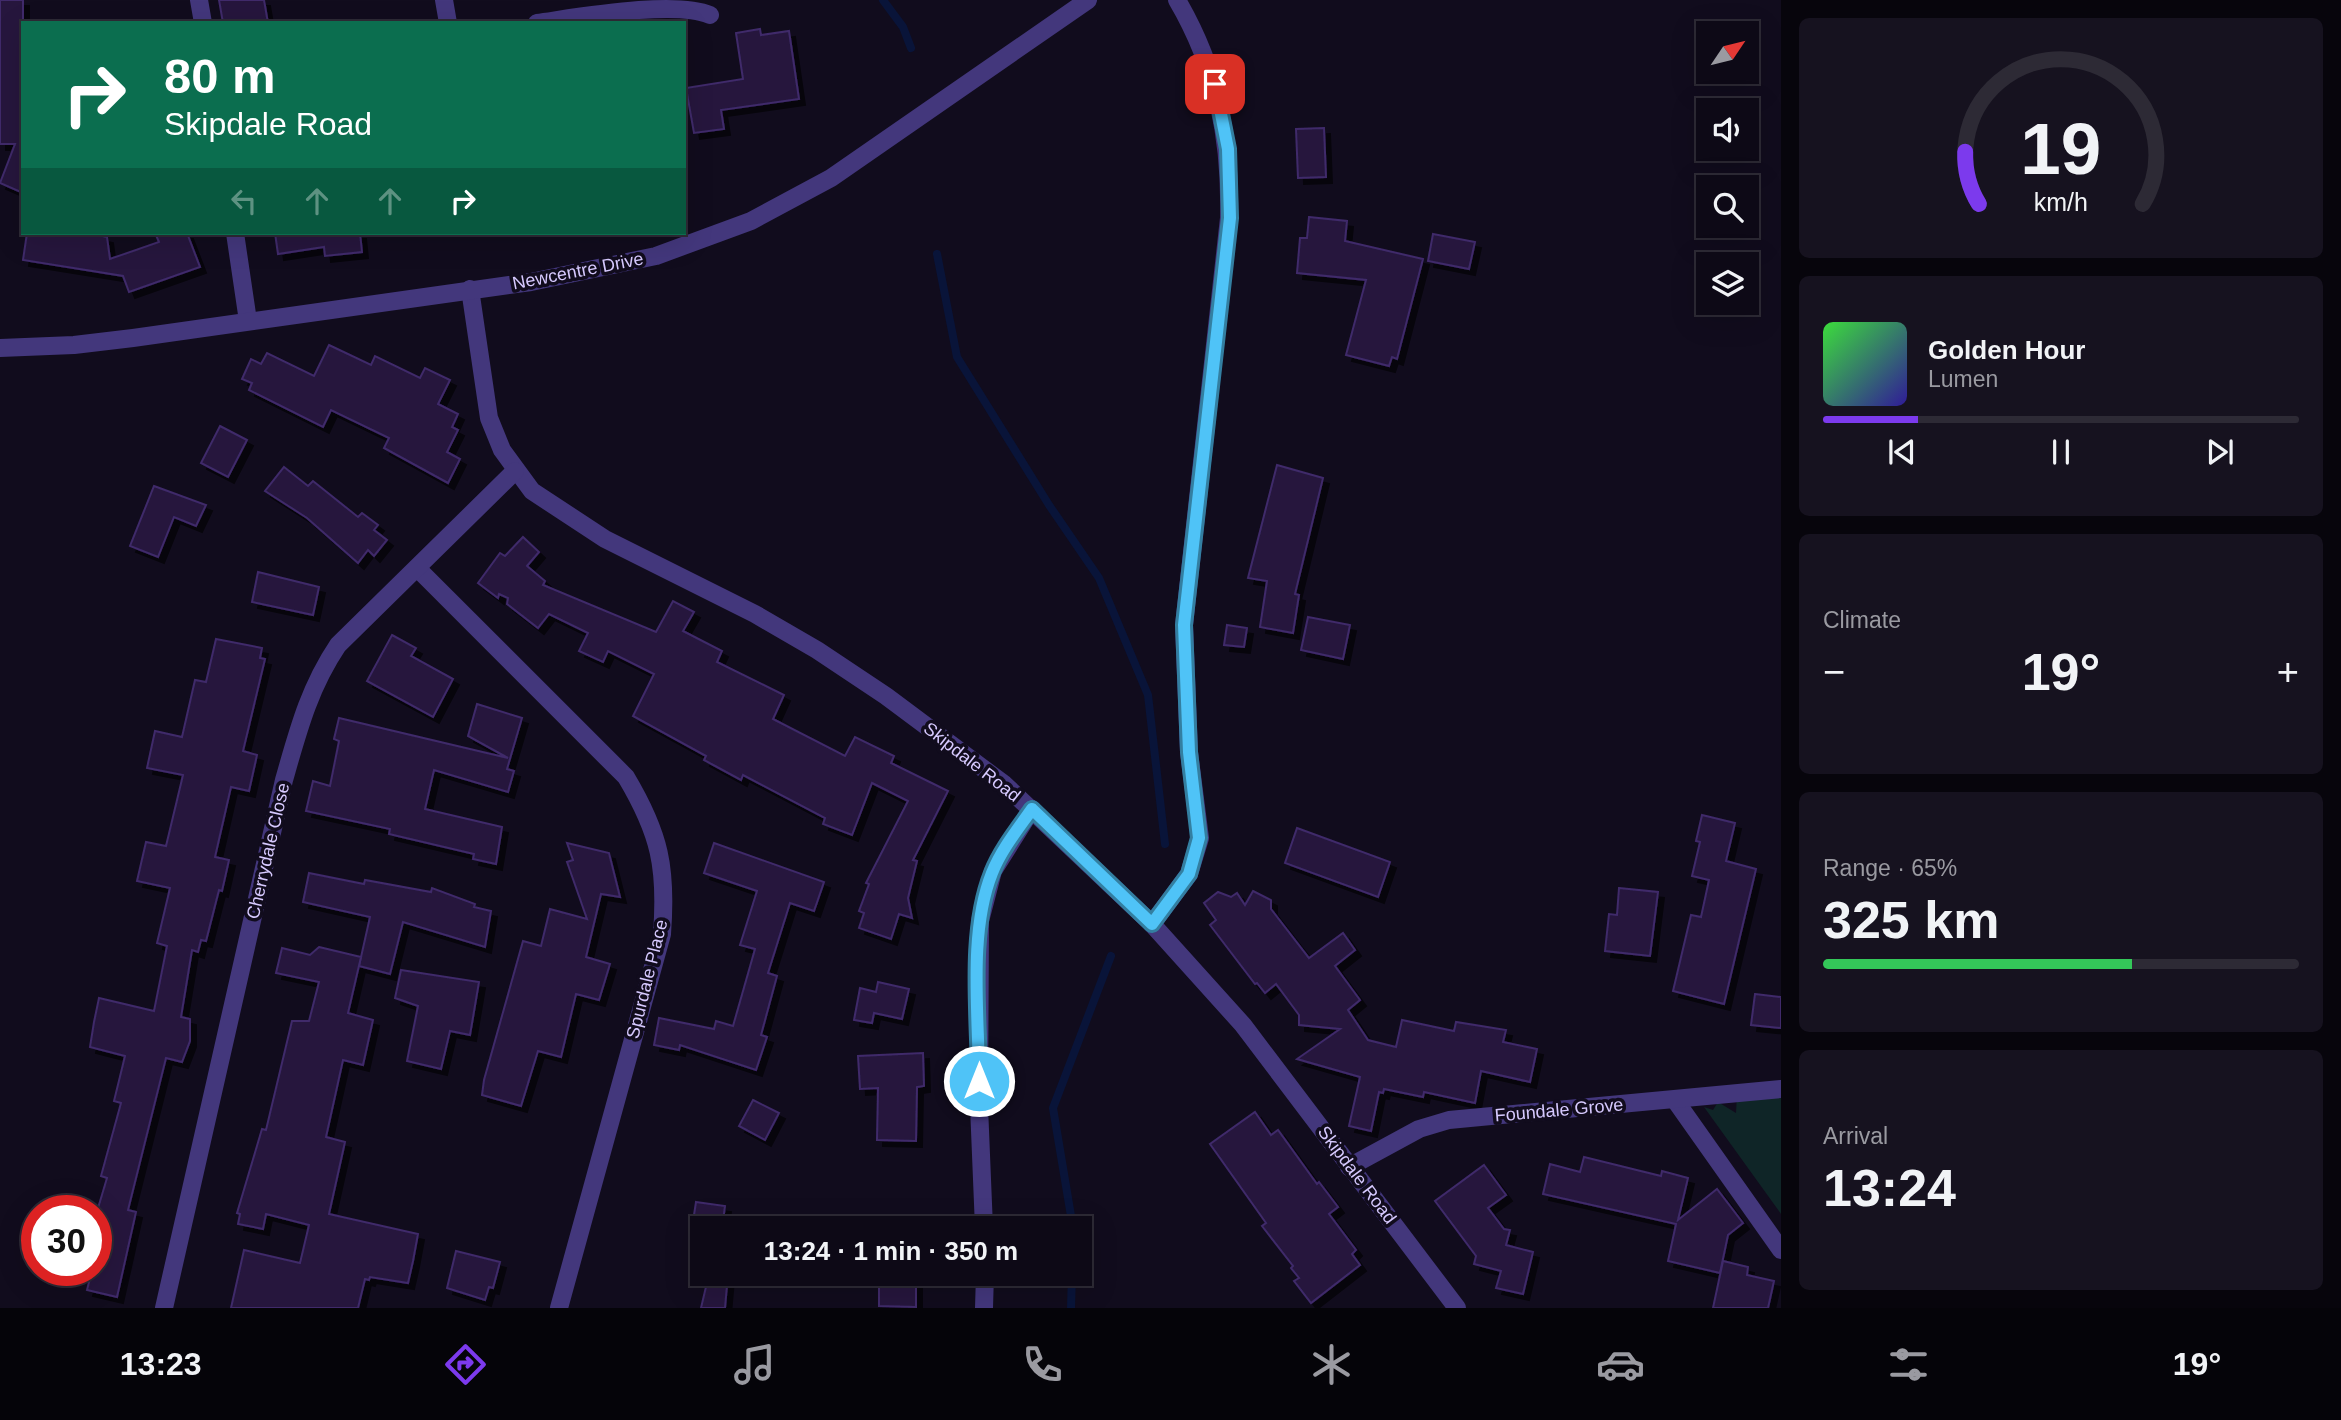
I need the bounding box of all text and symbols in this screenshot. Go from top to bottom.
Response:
north arrow [1696,21,1759,84]
map controls [1696,21,1759,315]
icon: right [49,49,140,140]
text: 80 m [164,49,276,103]
pin [1185,54,1245,114]
icon: arrive [1196,65,1234,103]
button: sound [1696,98,1759,161]
text: Skipdale Road [164,106,372,142]
text: 19 [2021,108,2101,189]
button: search [1696,175,1759,238]
icon: left [225,182,263,220]
icon: ahead [298,182,336,220]
icon: ahead [371,182,409,220]
icon: right [444,182,482,220]
text: km/h [2034,188,2088,216]
street label: Newcentre Drive [511,248,645,294]
button: layers [1696,252,1759,315]
text: Golden Hour [1928,335,2085,365]
text: Lumen [1928,366,1998,392]
icon: previous [1883,433,1921,471]
icon: pause [2042,433,2080,471]
icon: next [2201,433,2239,471]
text: Climate [1823,607,1901,633]
text: 19° [2022,643,2100,701]
text: − [1823,651,1845,693]
text: + [2277,651,2299,693]
street label: Skipdale Road [920,718,1024,806]
street label: Cherrydale Close [243,781,293,921]
text: Range · 65% [1823,855,1957,881]
text: 325 km [1823,891,1999,949]
street label: Spurdale Place [623,917,671,1041]
position arrow [942,1044,1016,1118]
street label: Foundale Grove [1494,1094,1624,1126]
street label: Skipdale Road [1314,1122,1400,1228]
text: Arrival [1823,1123,1888,1149]
text: 13:24 [1823,1159,1956,1217]
speed limit sign: 30 [21,1195,112,1286]
text: 13:24 · 1 min · 350 m [764,1236,1018,1266]
icon: directions [441,1340,490,1389]
icon: music [730,1340,779,1389]
icon: phone [1018,1340,1067,1389]
icon: climate [1307,1340,1356,1389]
icon: car [1596,1340,1645,1389]
icon: filters [1884,1340,1933,1389]
text: 13:23 [120,1346,202,1382]
text: 19° [2173,1346,2221,1382]

